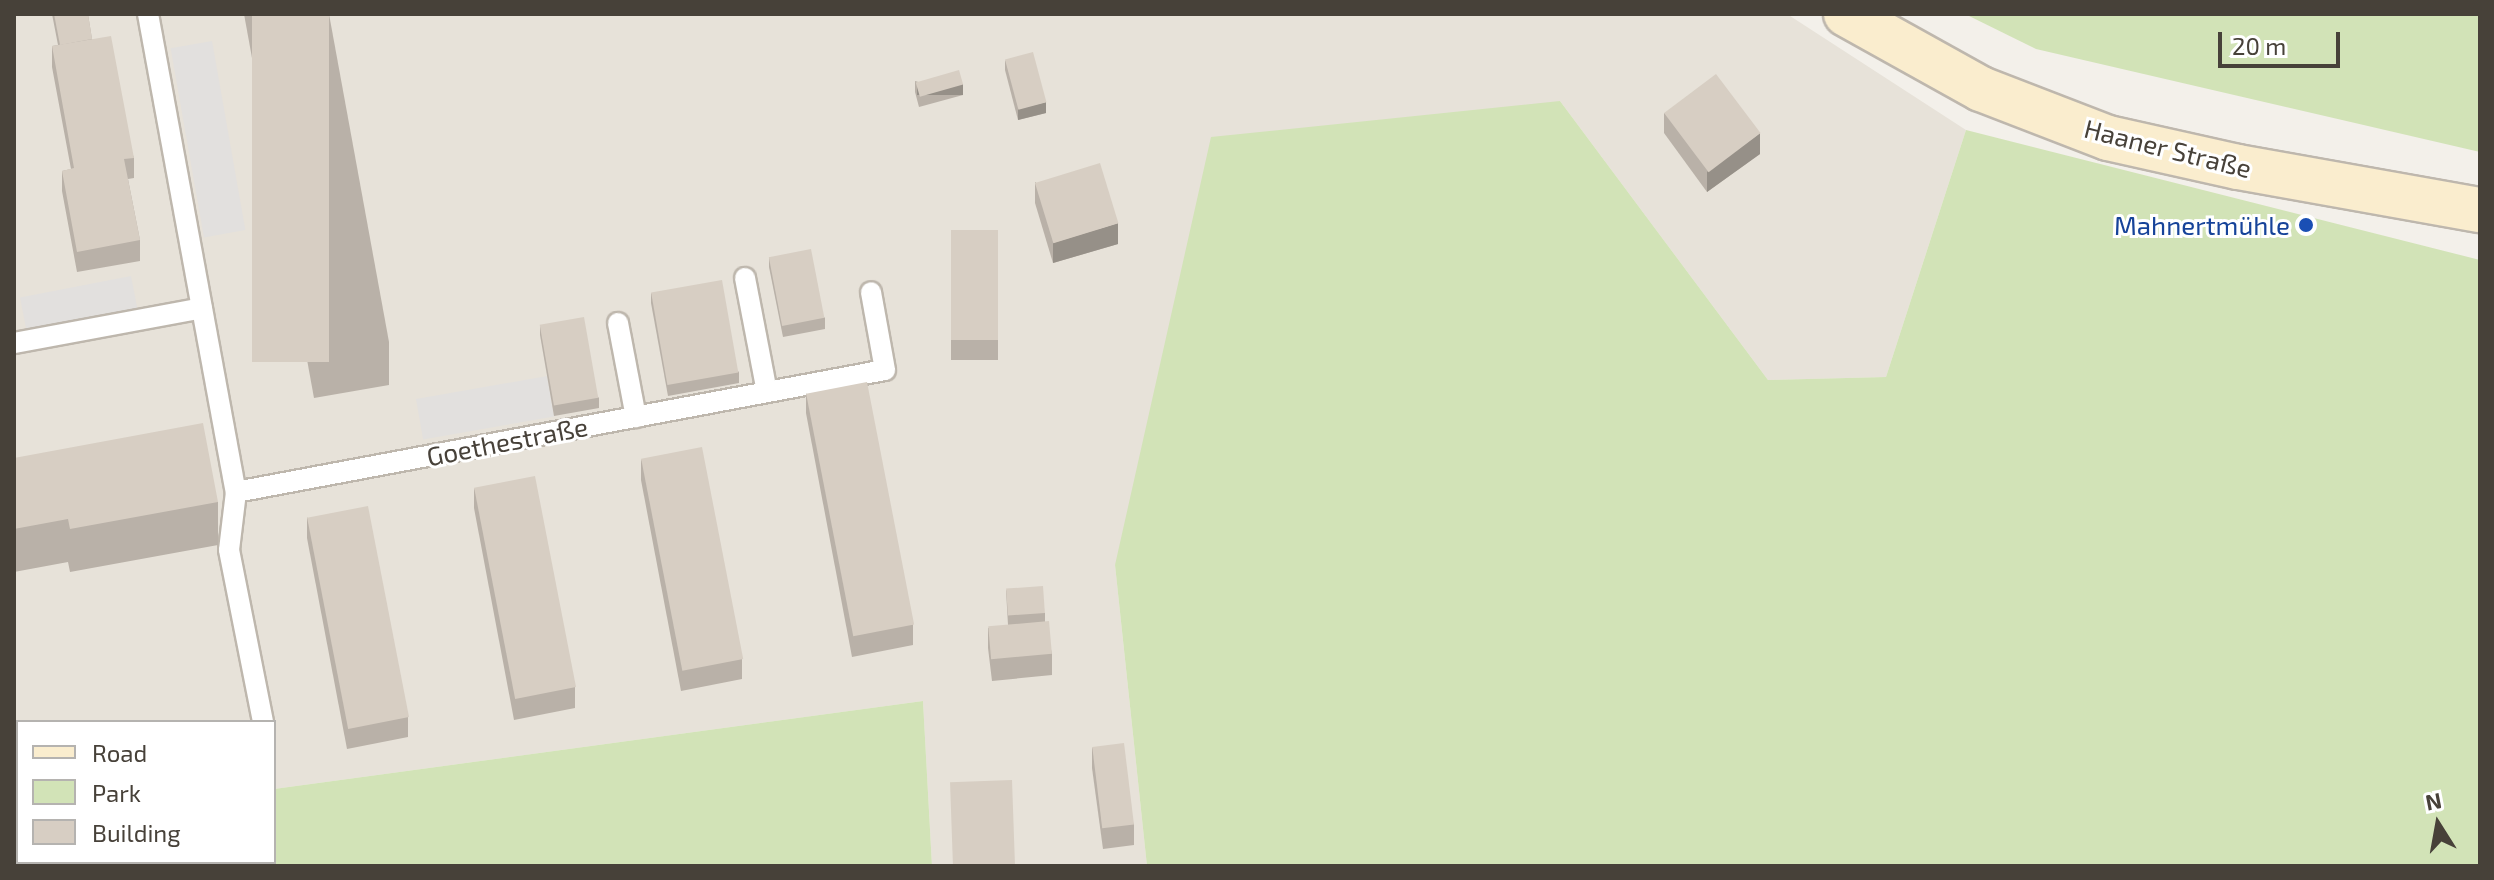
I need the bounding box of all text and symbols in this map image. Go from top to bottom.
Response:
scale bar [2222,16,2344,66]
text: 20 m [2232,31,2286,60]
street label: Haaner Straße [2081,112,2255,184]
place label: Mahnertmühle [2114,209,2290,241]
marker: Mahnertmühle [2297,216,2315,234]
street label: Goethestraße [424,410,590,472]
legend [16,720,276,864]
text: Road [92,738,147,767]
text: Park [92,778,141,807]
north arrow [2398,784,2478,864]
text: N [2423,786,2444,815]
text: Building [92,818,181,847]

